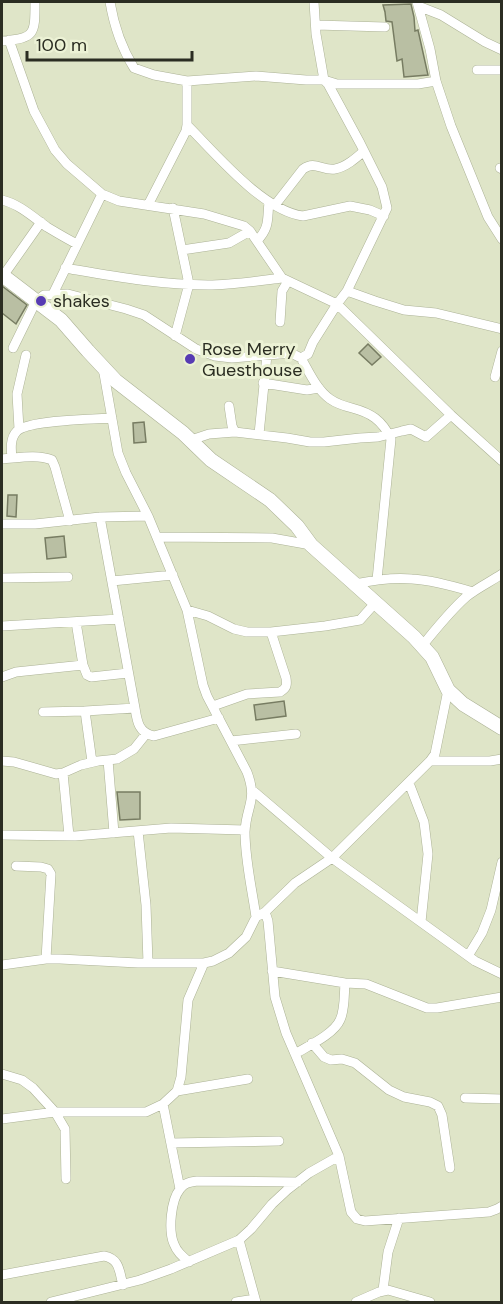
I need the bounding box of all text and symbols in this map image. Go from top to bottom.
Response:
scale bar [27,24,192,62]
text: 100 m [36,33,87,57]
place label: shakes [53,289,110,313]
marker: shakes [34,294,48,308]
place label: Rose Merry Guesthouse [202,337,302,382]
marker: Rose Merry Guesthouse [183,352,197,366]

